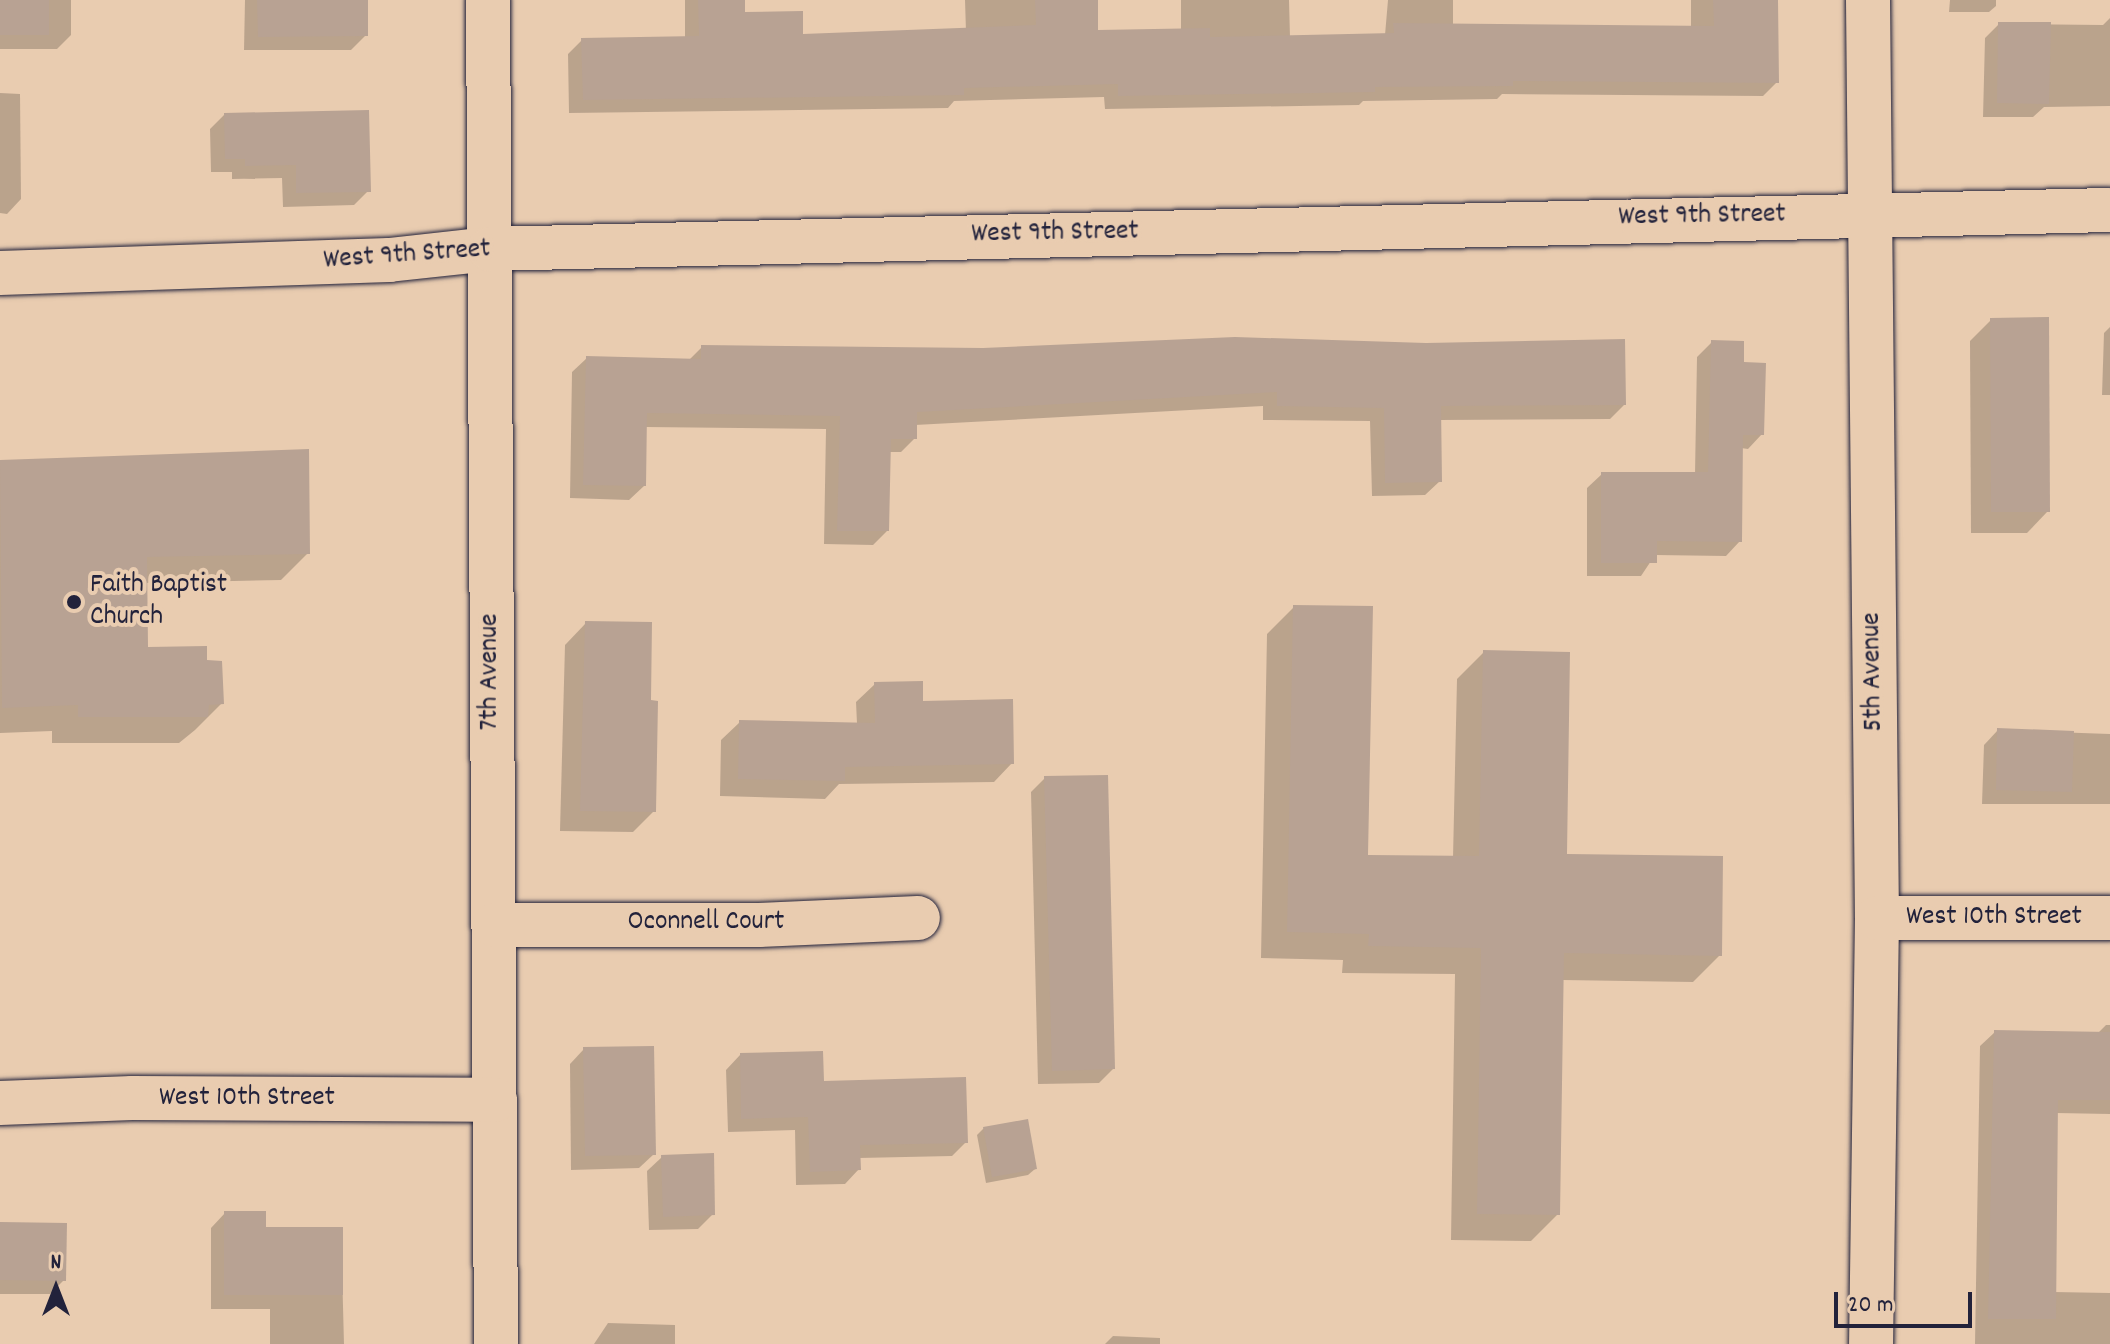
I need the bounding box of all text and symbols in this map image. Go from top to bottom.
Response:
street label: West 9th Street [1618,199,1786,235]
street label: West 9th Street [971,216,1139,252]
street label: West 9th Street [322,233,492,279]
place label: Faith Baptist Church [90,569,227,635]
marker: Faith Baptist Church [65,593,83,611]
street label: 5th Avenue [1856,612,1892,732]
street label: 7th Avenue [474,614,508,730]
street label: West 10th Street [1906,901,2082,935]
street label: Oconnell Court [628,906,784,940]
street label: West 10th Street [159,1082,335,1116]
north arrow [16,1248,96,1328]
text: N [51,1248,61,1279]
scale bar [1838,1276,1976,1326]
text: 20 m [1848,1289,1894,1323]

